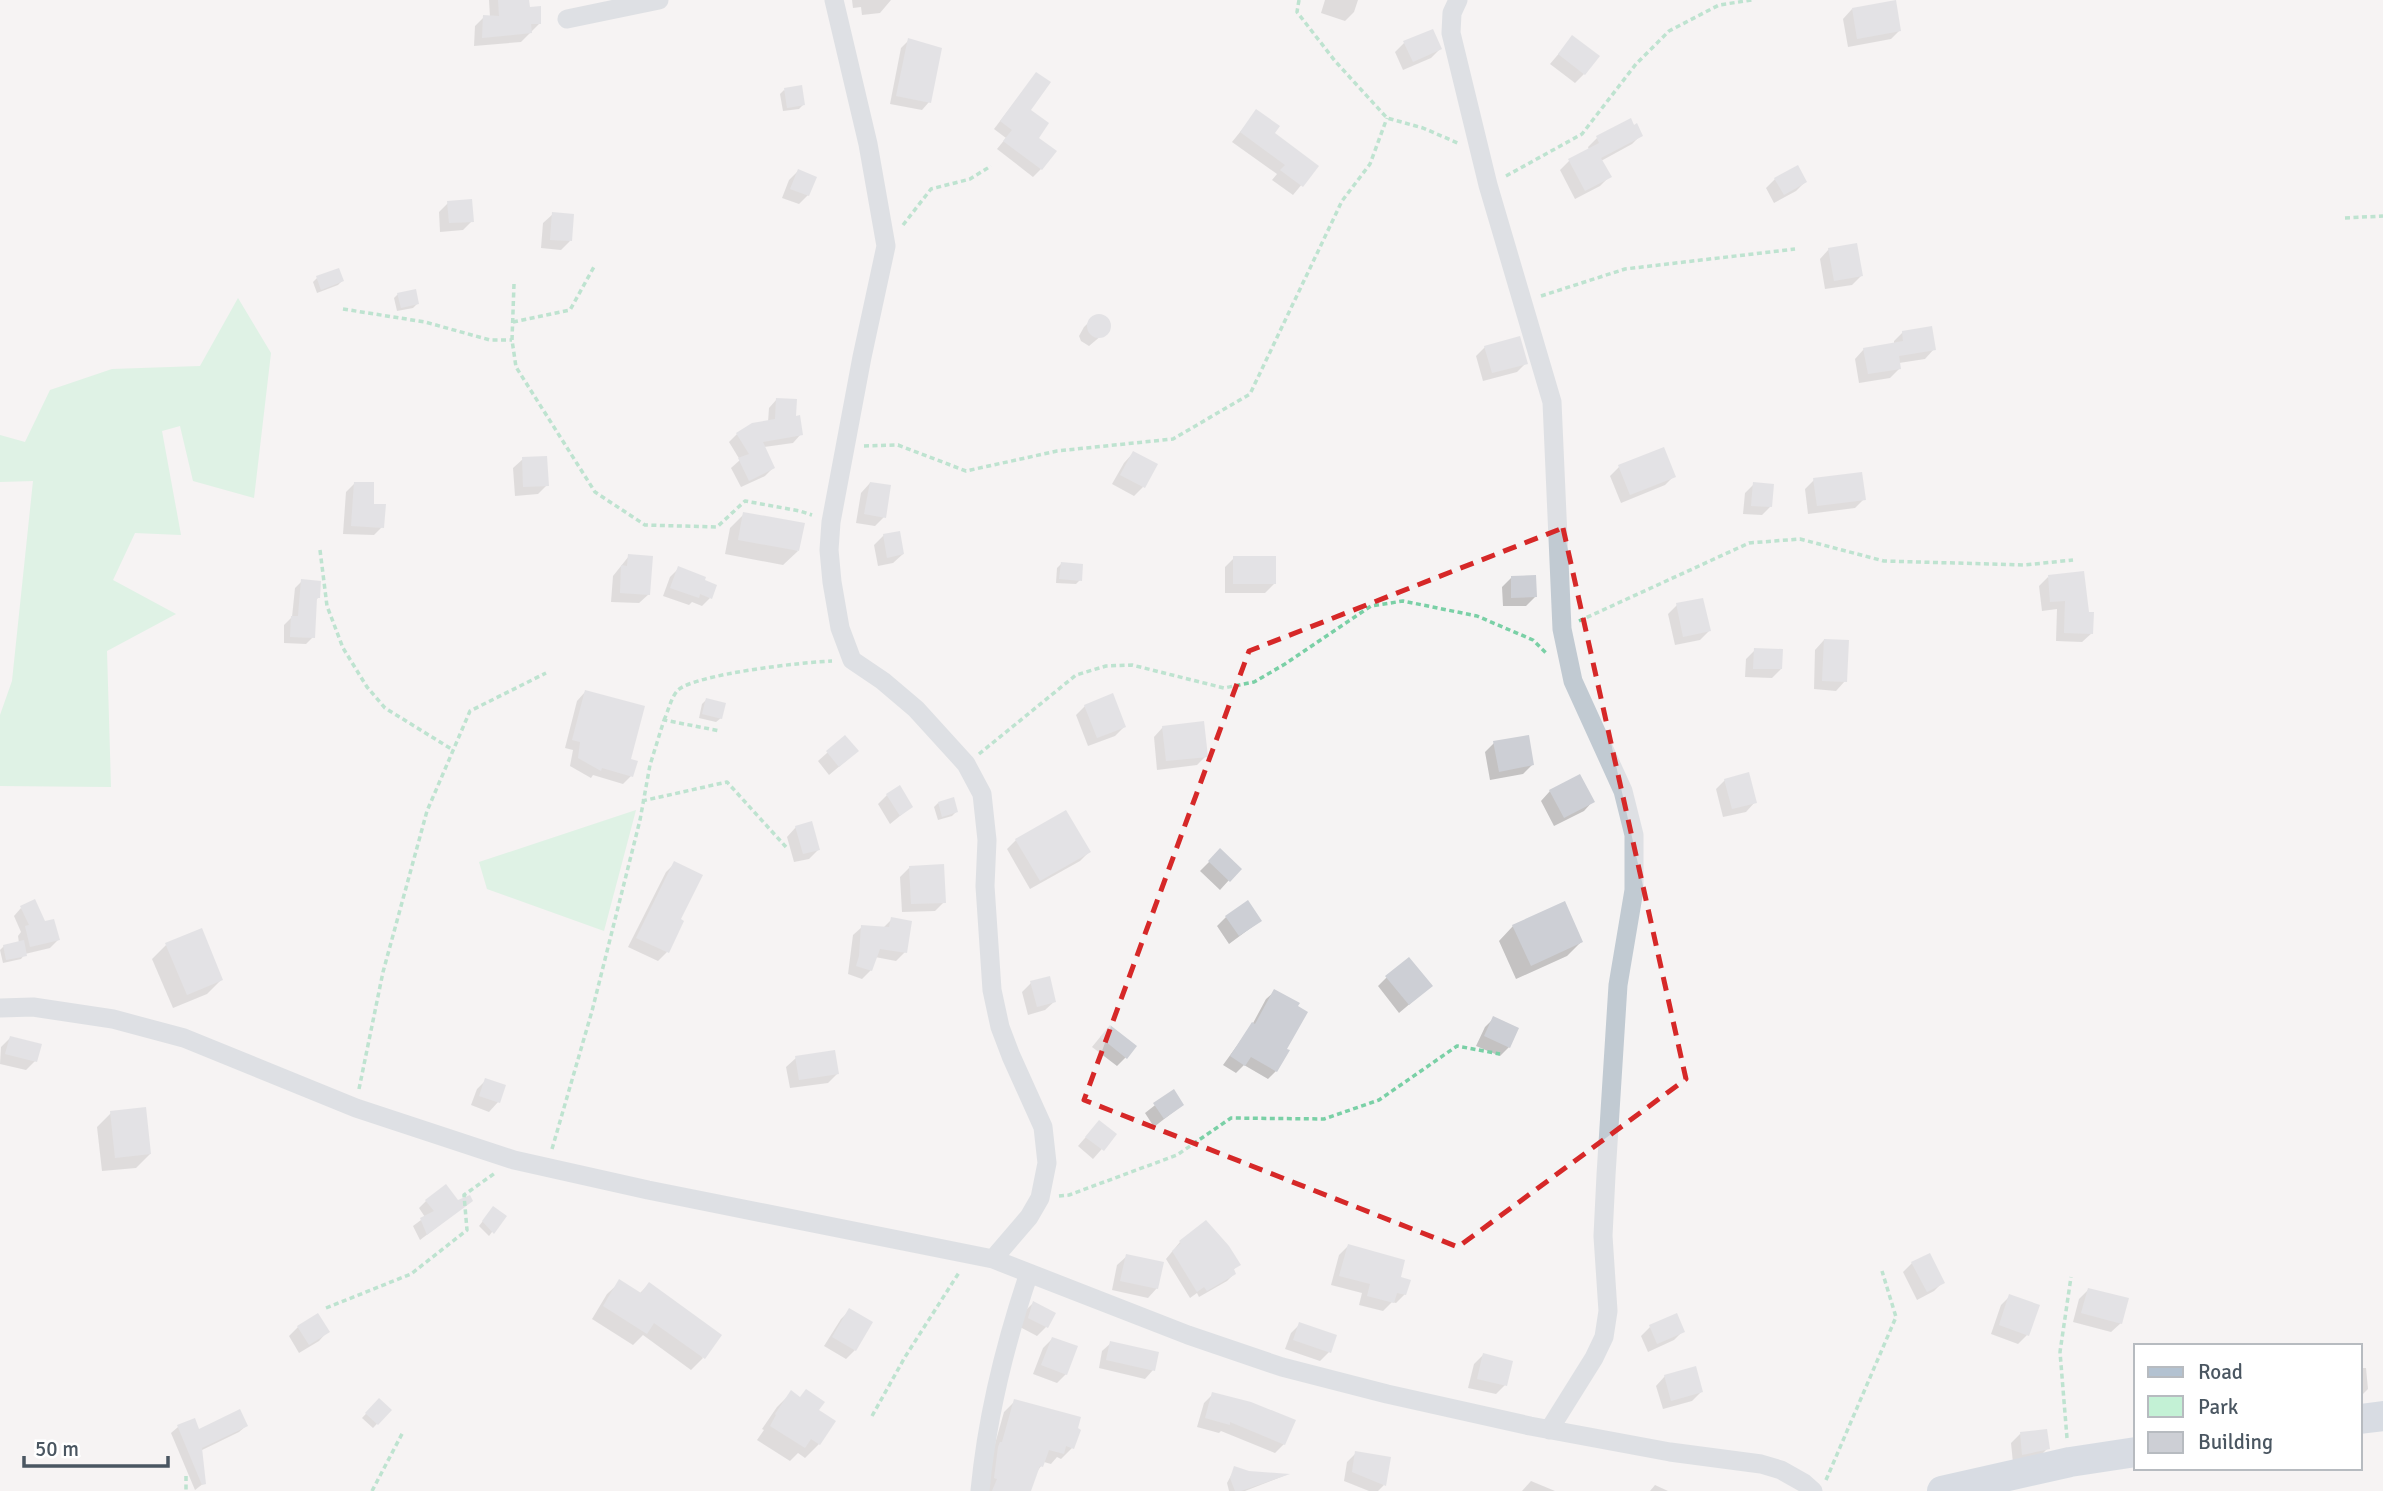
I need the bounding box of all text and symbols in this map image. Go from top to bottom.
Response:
legend [2134,1344,2362,1470]
text: Road [2198,1359,2243,1385]
text: Park [2198,1394,2239,1420]
scale bar [24,1424,168,1468]
text: Building [2198,1429,2273,1455]
text: 50 m [35,1436,79,1462]

